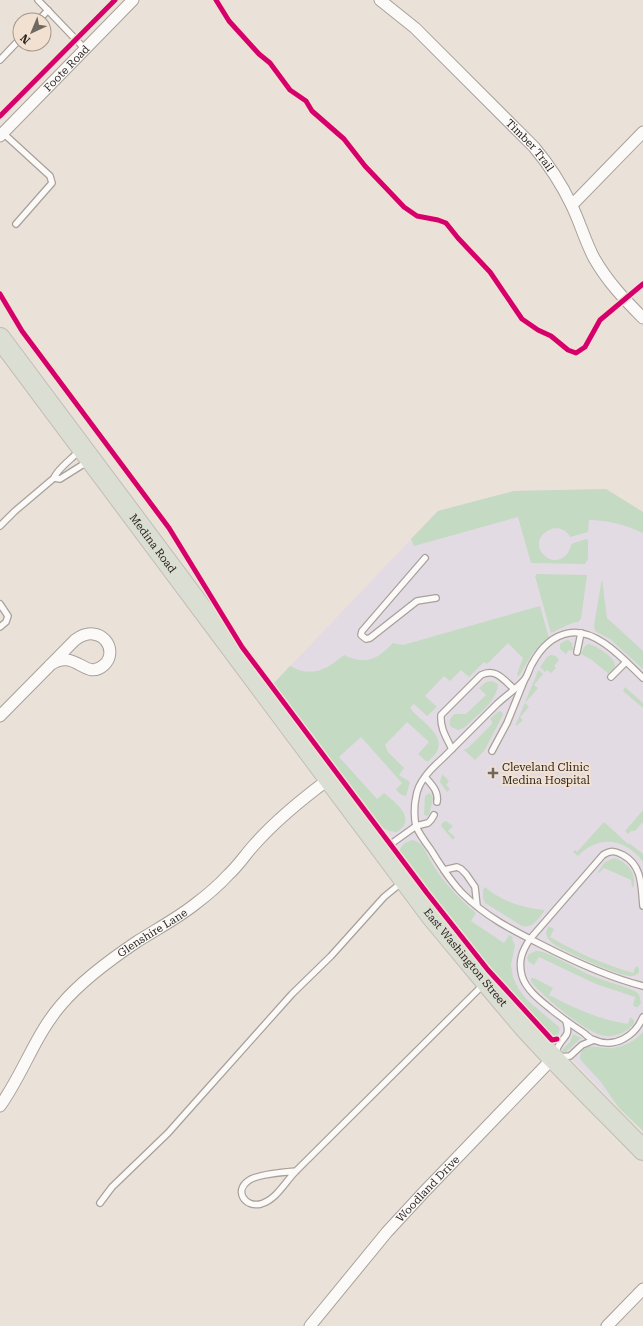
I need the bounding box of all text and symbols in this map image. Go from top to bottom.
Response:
north arrow [12,12,52,52]
text: N [17,31,33,46]
street label: Foote Road [41,43,92,94]
street label: Timber Trail [503,117,557,174]
street label: Medina Road [127,512,179,575]
place label: Cleveland Clinic Medina Hospital [502,761,591,787]
marker: Cleveland Clinic Medina Hospital [487,767,499,779]
street label: Glenshire Lane [115,906,190,960]
street label: East Washington Street [421,906,510,1009]
street label: Woodland Drive [394,1153,462,1225]

